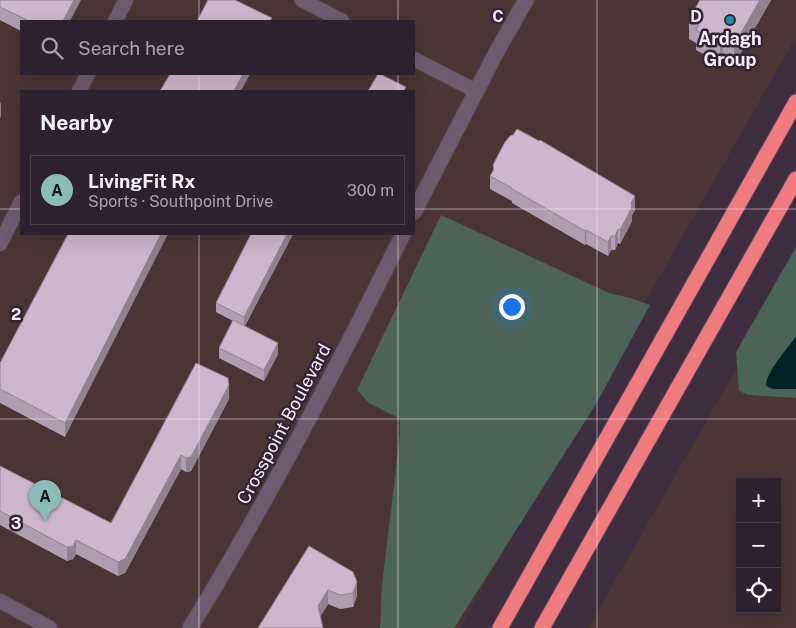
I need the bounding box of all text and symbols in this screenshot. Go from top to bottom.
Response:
text: C [492,7,504,26]
text: D [690,7,702,26]
marker: Ardagh Group [724,14,736,26]
search box [20,20,415,75]
place label: Ardagh Group [698,28,762,70]
icon: search [38,34,66,62]
text: Search here [78,37,185,59]
text: Nearby [40,110,113,135]
text: LivingFit Rx [88,170,195,192]
text: A [51,181,63,200]
text: 300 m [347,181,394,200]
text: Sports · Southpoint Drive [88,192,273,211]
your location [499,294,525,320]
text: 2 [11,305,21,324]
street label: Crosspoint Boulevard [232,340,335,508]
map controls [736,478,781,613]
button: + [736,478,781,523]
pin: A [29,480,61,521]
text: 3 [11,514,21,533]
button: − [736,523,781,568]
button: locate [736,568,781,613]

